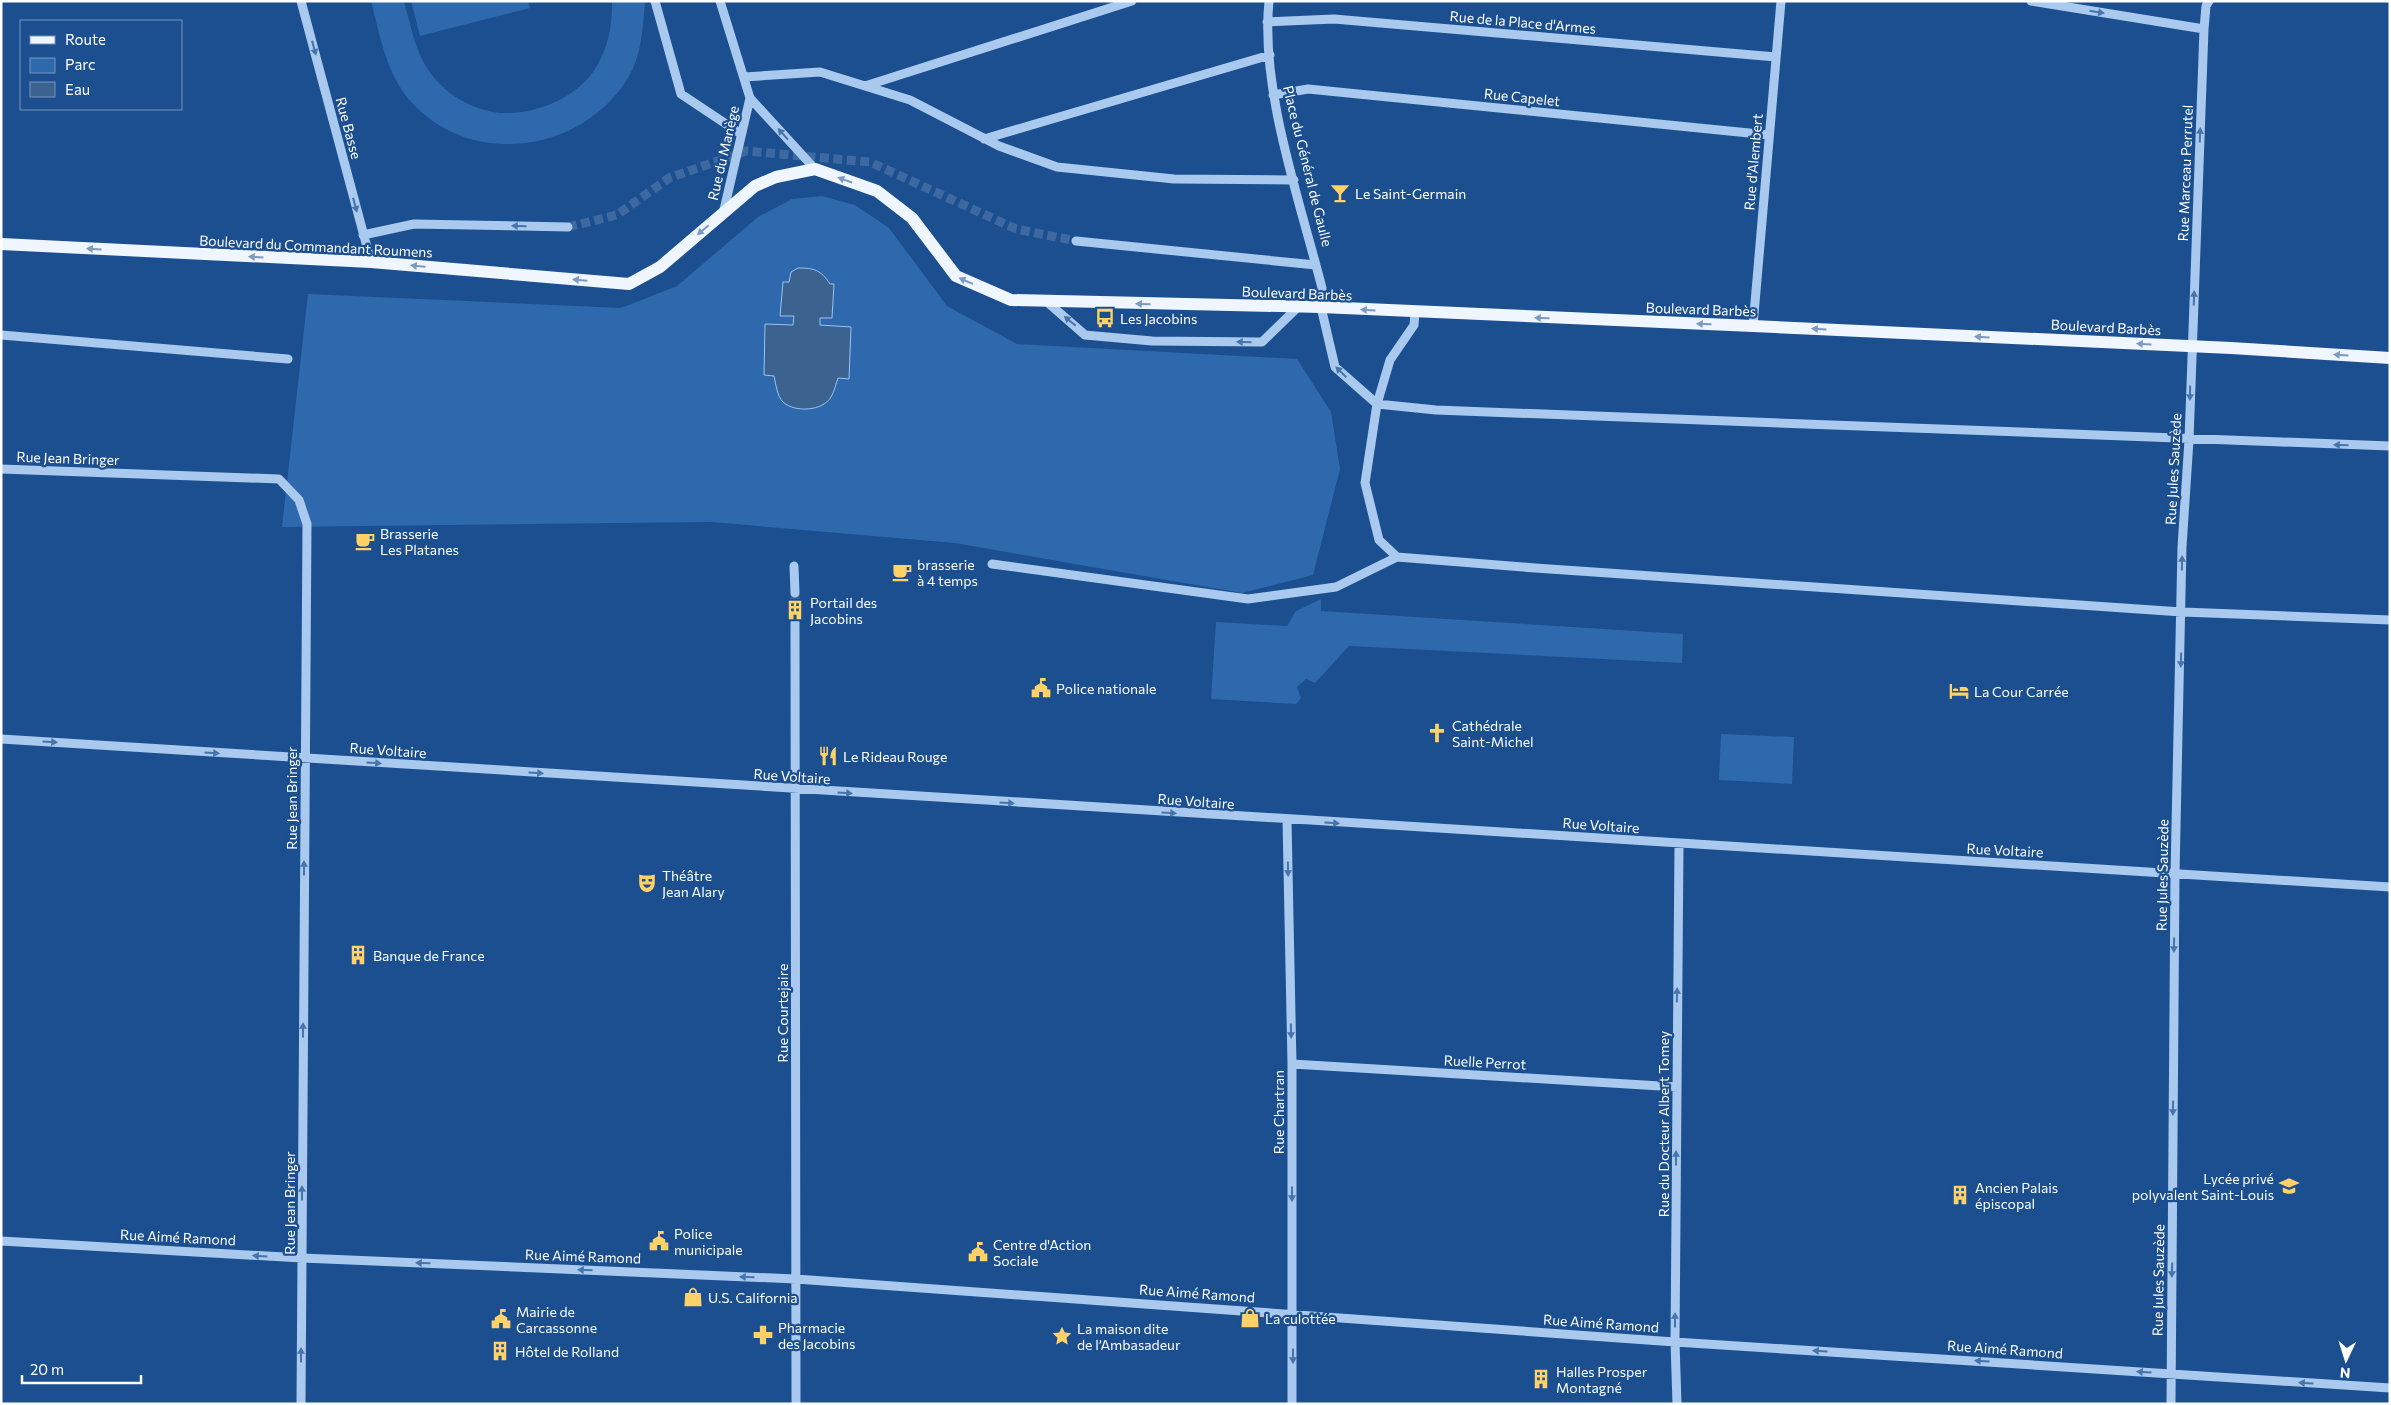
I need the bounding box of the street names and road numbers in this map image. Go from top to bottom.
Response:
street label: Rue de la Place d'Armes [1449,7,1597,37]
street label: Place du Général de Gaulle [1280,84,1336,248]
street label: Rue Capelet [1483,85,1561,109]
street label: Rue Basse [333,95,365,161]
street label: Rue du Manège [704,104,742,202]
street label: Rue Marceau Perrutel [2174,104,2196,242]
street label: Rue d'Alembert [1740,113,1766,211]
street label: Boulevard du Commandant Roumens [199,231,433,261]
street label: Boulevard Barbès [1242,283,1352,303]
street label: Boulevard Barbès [1646,299,1756,319]
street label: Boulevard Barbès [2050,316,2162,338]
street label: Rue Jules Sauzède [2162,413,2184,525]
street label: Rue Jean Bringer [16,448,120,468]
street label: Rue Voltaire [349,739,427,761]
street label: Rue Jean Bringer [283,746,300,850]
street label: Rue Voltaire [753,765,831,787]
street label: Rue Voltaire [1157,790,1235,812]
street label: Rue Voltaire [1562,814,1640,836]
street label: Rue Jules Sauzède [2153,819,2171,931]
street label: Rue Voltaire [1966,839,2044,861]
street label: Rue Courtejaire [774,964,791,1062]
street label: Rue du Docteur Albert Tomey [1655,1031,1672,1217]
street label: Ruelle Perrot [1443,1051,1527,1073]
street label: Rue Chartran [1270,1070,1287,1154]
street label: Rue Jean Bringer [281,1151,298,1255]
street label: Rue Jules Sauzède [2149,1224,2167,1336]
street label: Rue Aimé Ramond [120,1225,236,1249]
street label: Rue Aimé Ramond [525,1245,641,1267]
street label: Rue Aimé Ramond [1139,1280,1255,1306]
street label: Rue Aimé Ramond [1543,1310,1659,1336]
street label: Rue Aimé Ramond [1947,1336,2063,1362]

